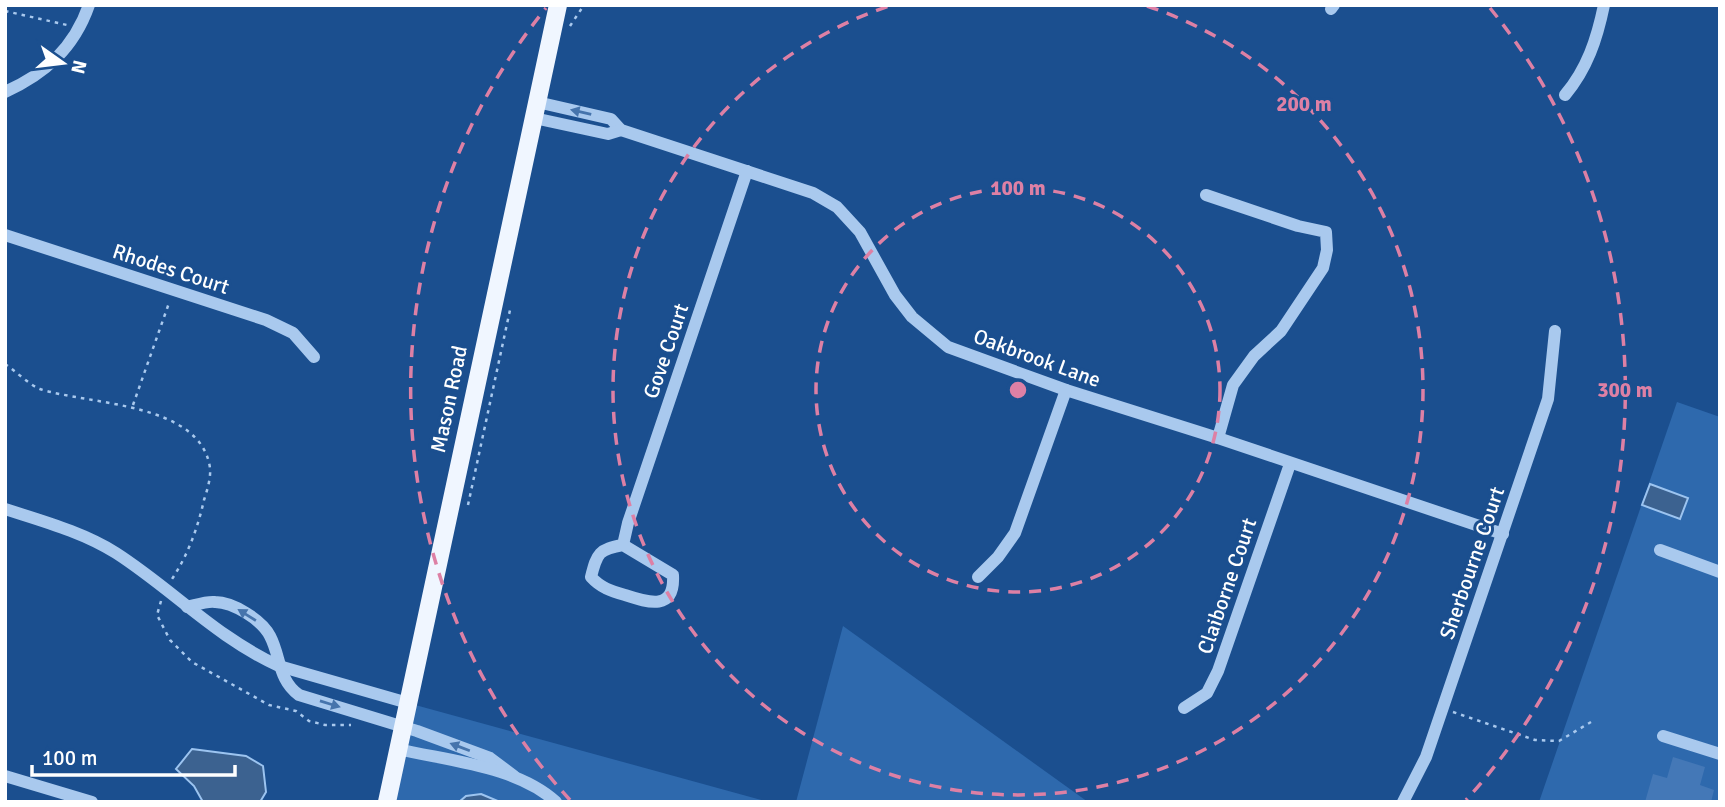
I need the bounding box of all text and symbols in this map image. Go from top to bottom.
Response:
north arrow [28,28,98,98]
text: N [65,58,92,76]
text: 200 m [1276,91,1332,117]
one-way arrow [570,107,592,118]
text: 100 m [990,175,1046,201]
street label: Rhodes Court [110,238,232,300]
street label: Gove Court [638,300,694,402]
street label: Oakbrook Lane [970,323,1104,393]
street label: Mason Road [425,343,473,455]
text: 300 m [1597,377,1653,403]
centre of rings [1006,378,1030,402]
street label: Sherbourne Court [1434,483,1510,643]
street label: Claiborne Court [1192,515,1262,657]
one-way arrow [237,609,256,622]
one-way arrow [320,699,341,709]
scale bar [32,734,234,778]
one-way arrow [450,741,471,752]
text: 100 m [42,745,97,771]

